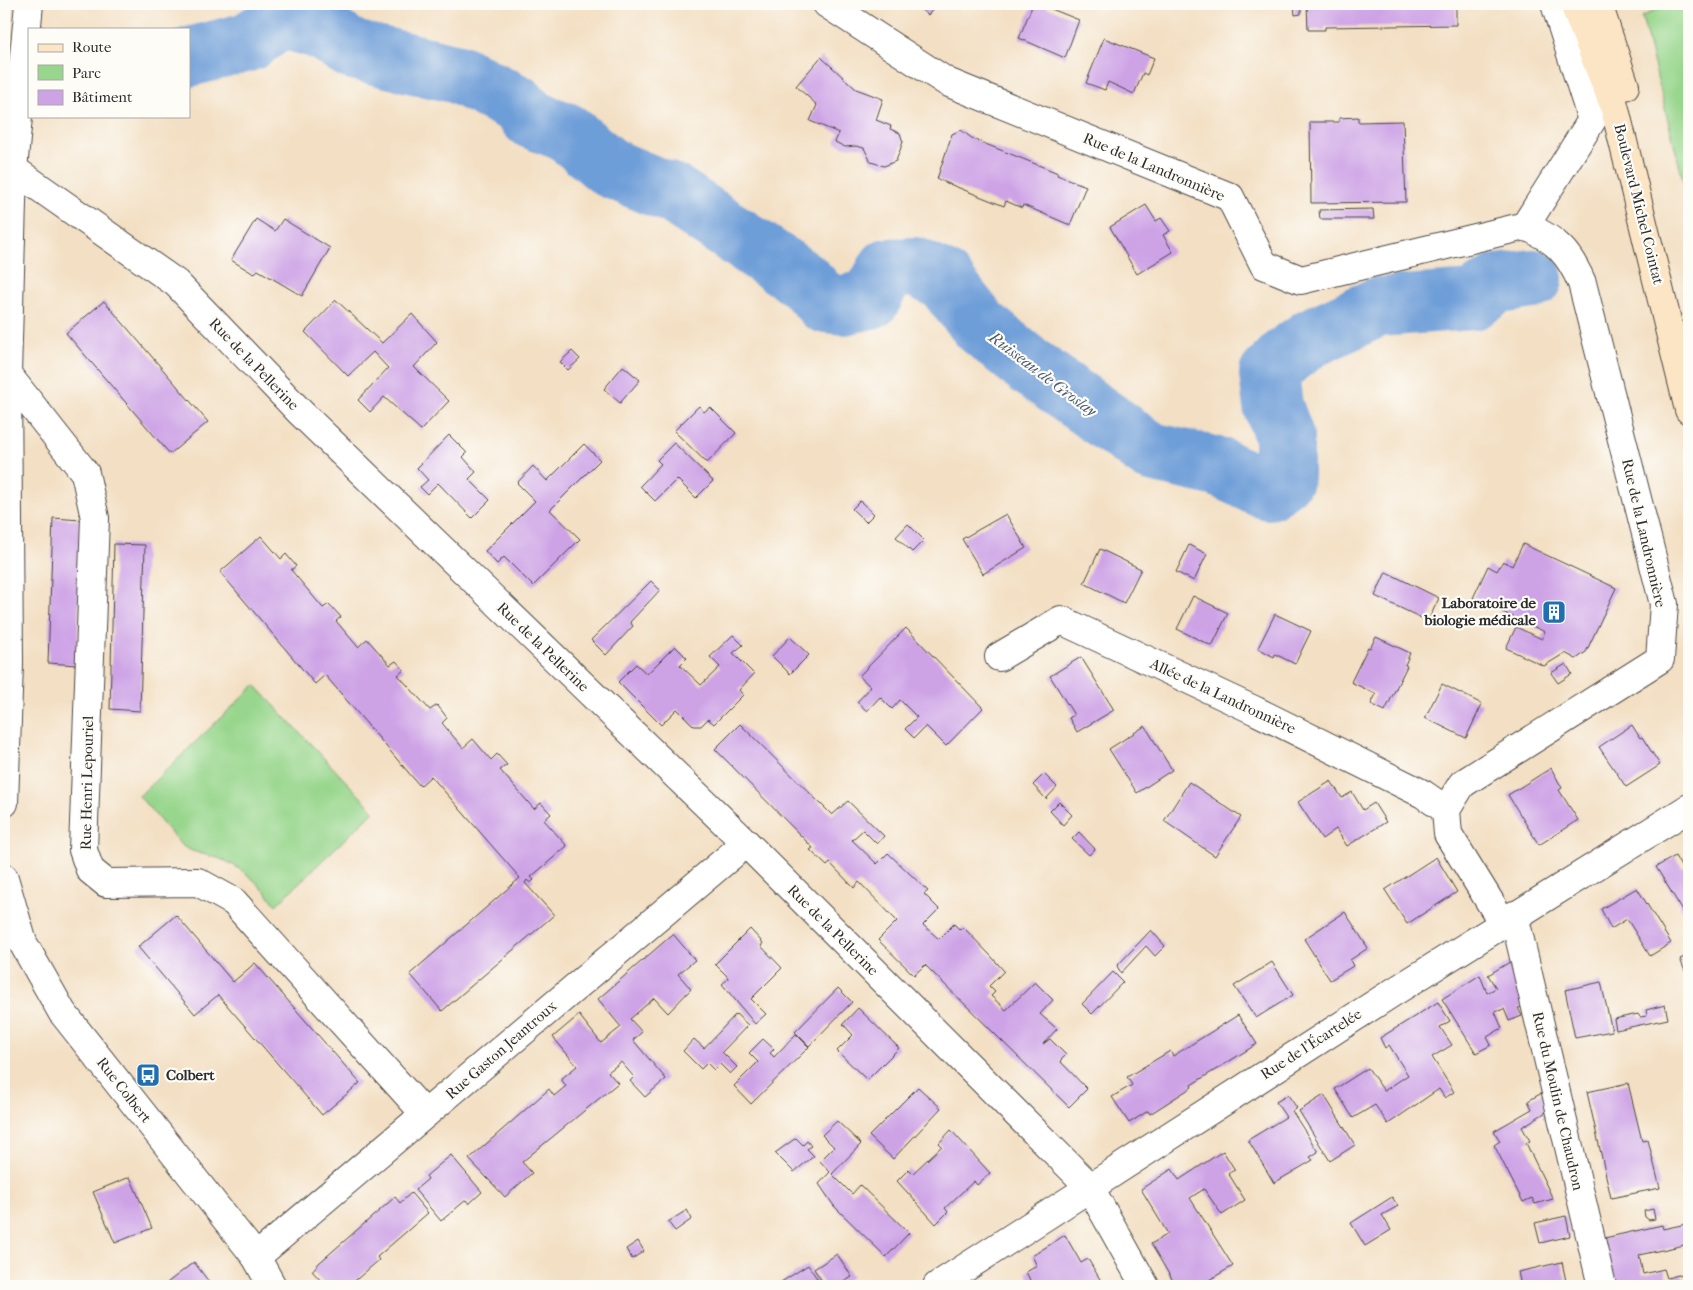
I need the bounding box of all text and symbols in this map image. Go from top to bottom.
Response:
legend [28,28,190,118]
text: Route [72,38,112,56]
text: Parc [72,64,101,82]
text: Bâtiment [72,88,133,106]
street label: Boulevard Michel Cointat [1610,122,1668,287]
street label: Rue de la Landronnière [1080,129,1228,205]
street label: Rue de la Pellerine [205,314,303,414]
water label: Ruisseau de Groslay [985,327,1101,421]
street label: Rue de la Landronnière [1618,457,1670,610]
place label: Laboratoire de biologie médicale [1423,594,1537,629]
street label: Rue de la Pellerine [493,598,593,696]
building icon: Laboratoire de biologie médicale [1541,599,1567,625]
street label: Allée de la Landronnière [1146,654,1299,738]
street label: Rue Henri Lepouriel [77,716,97,850]
street label: Rue de la Pellerine [784,881,883,980]
street label: Rue Gaston Jeantroux [442,997,560,1103]
street label: Rue de l'Écartelée [1257,1004,1365,1083]
street label: Rue du Moulin de Chaudron [1529,1010,1587,1192]
street label: Rue Colbert [93,1054,156,1127]
bus stop icon: Colbert [135,1062,161,1088]
place label: Colbert [166,1066,215,1084]

